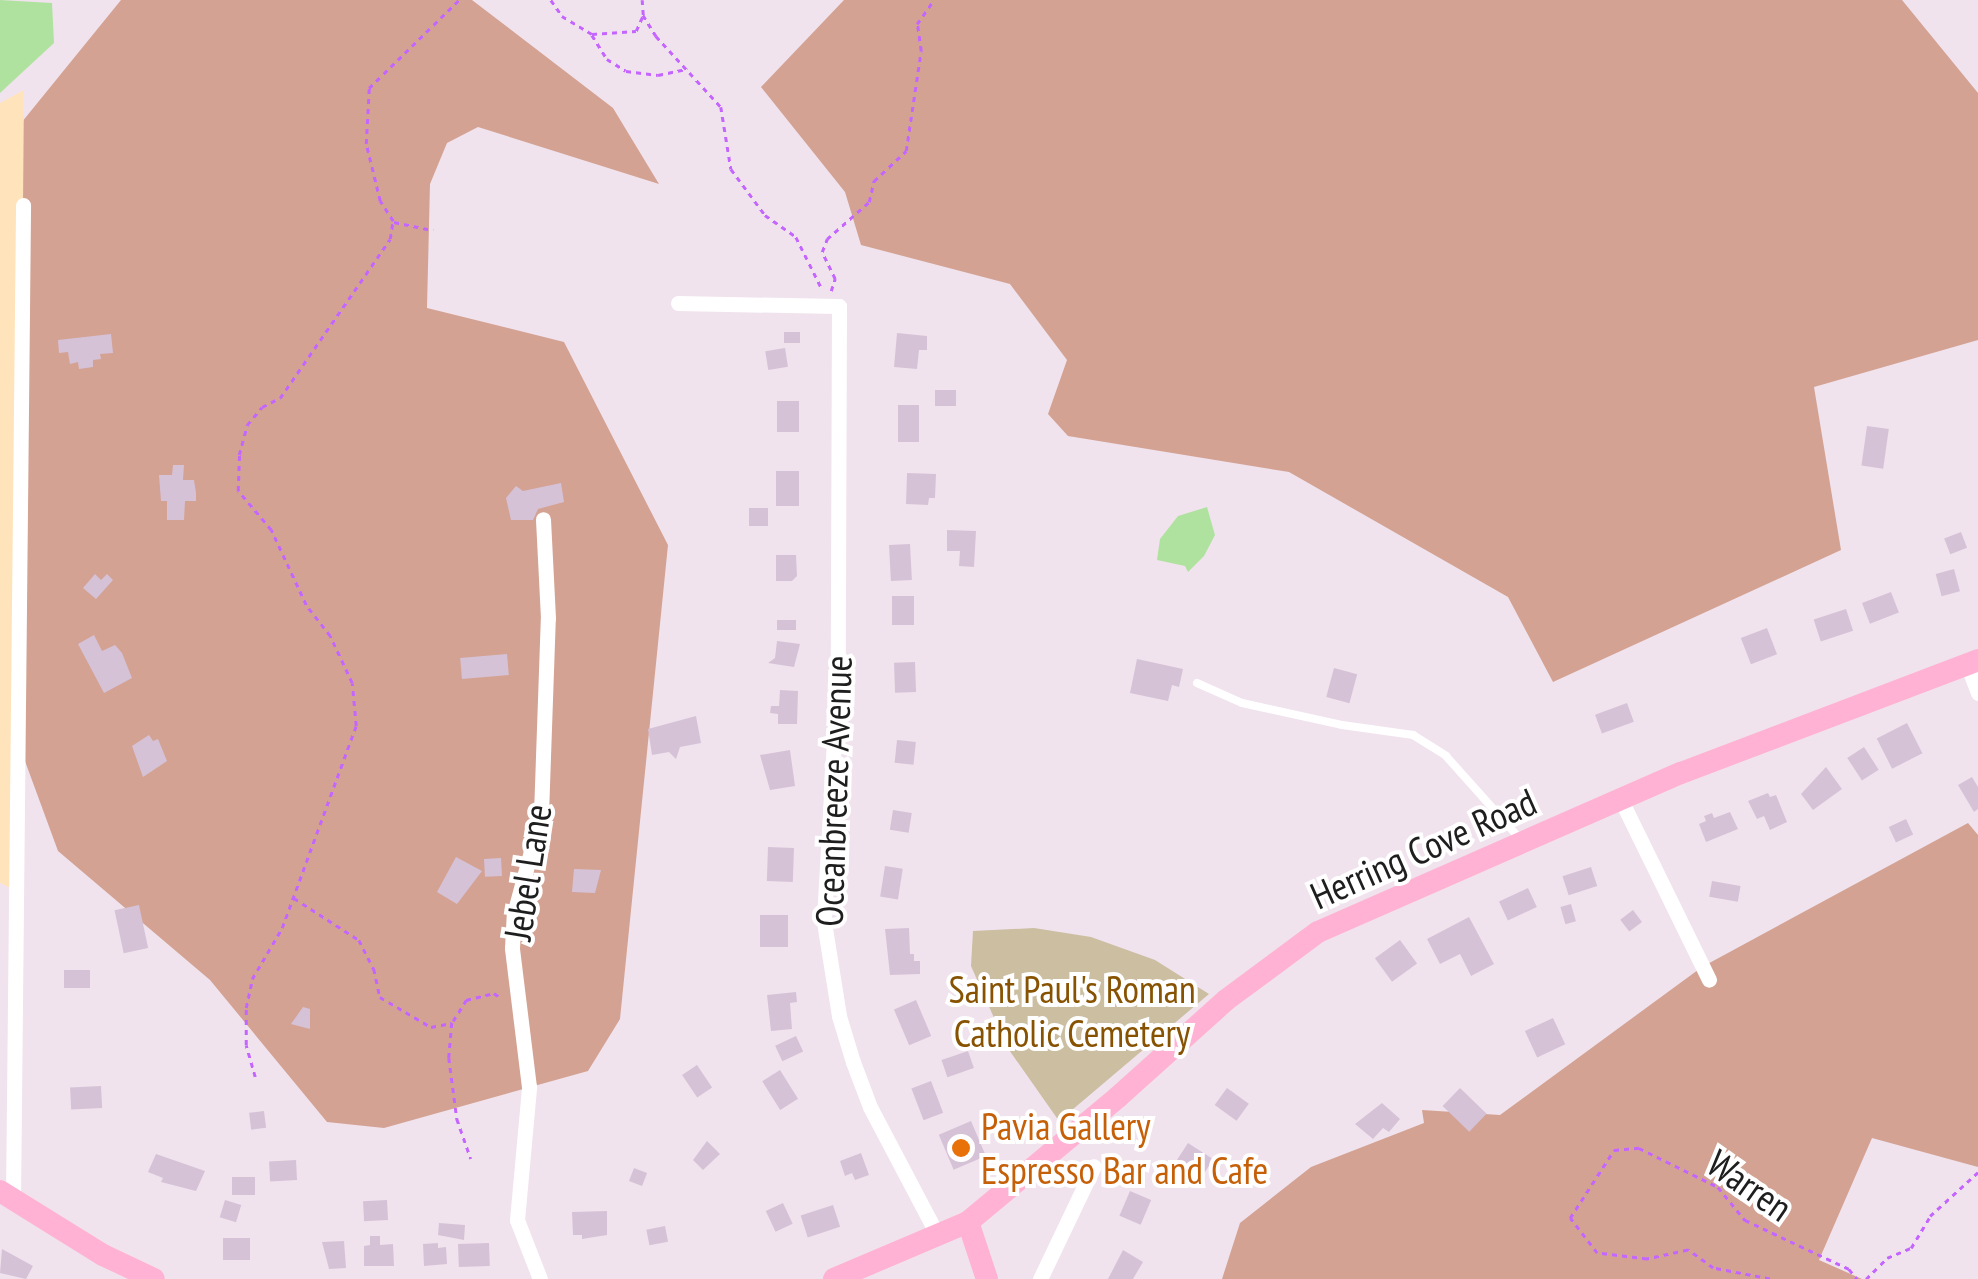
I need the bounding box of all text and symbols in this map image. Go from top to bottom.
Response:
street label: Oceanbreeze Avenue [805,654,861,928]
street label: Herring Cove Road [1303,778,1543,918]
street label: Jebel Lane [494,801,560,943]
park label: Saint Paul's Roman Catholic Cemetery [948,966,1196,1056]
place label: Pavia Gallery Espresso Bar and Cafe [981,1103,1268,1192]
marker: Pavia Gallery Espresso Bar and Cafe [950,1137,972,1159]
street label: Warren [1699,1140,1801,1230]

